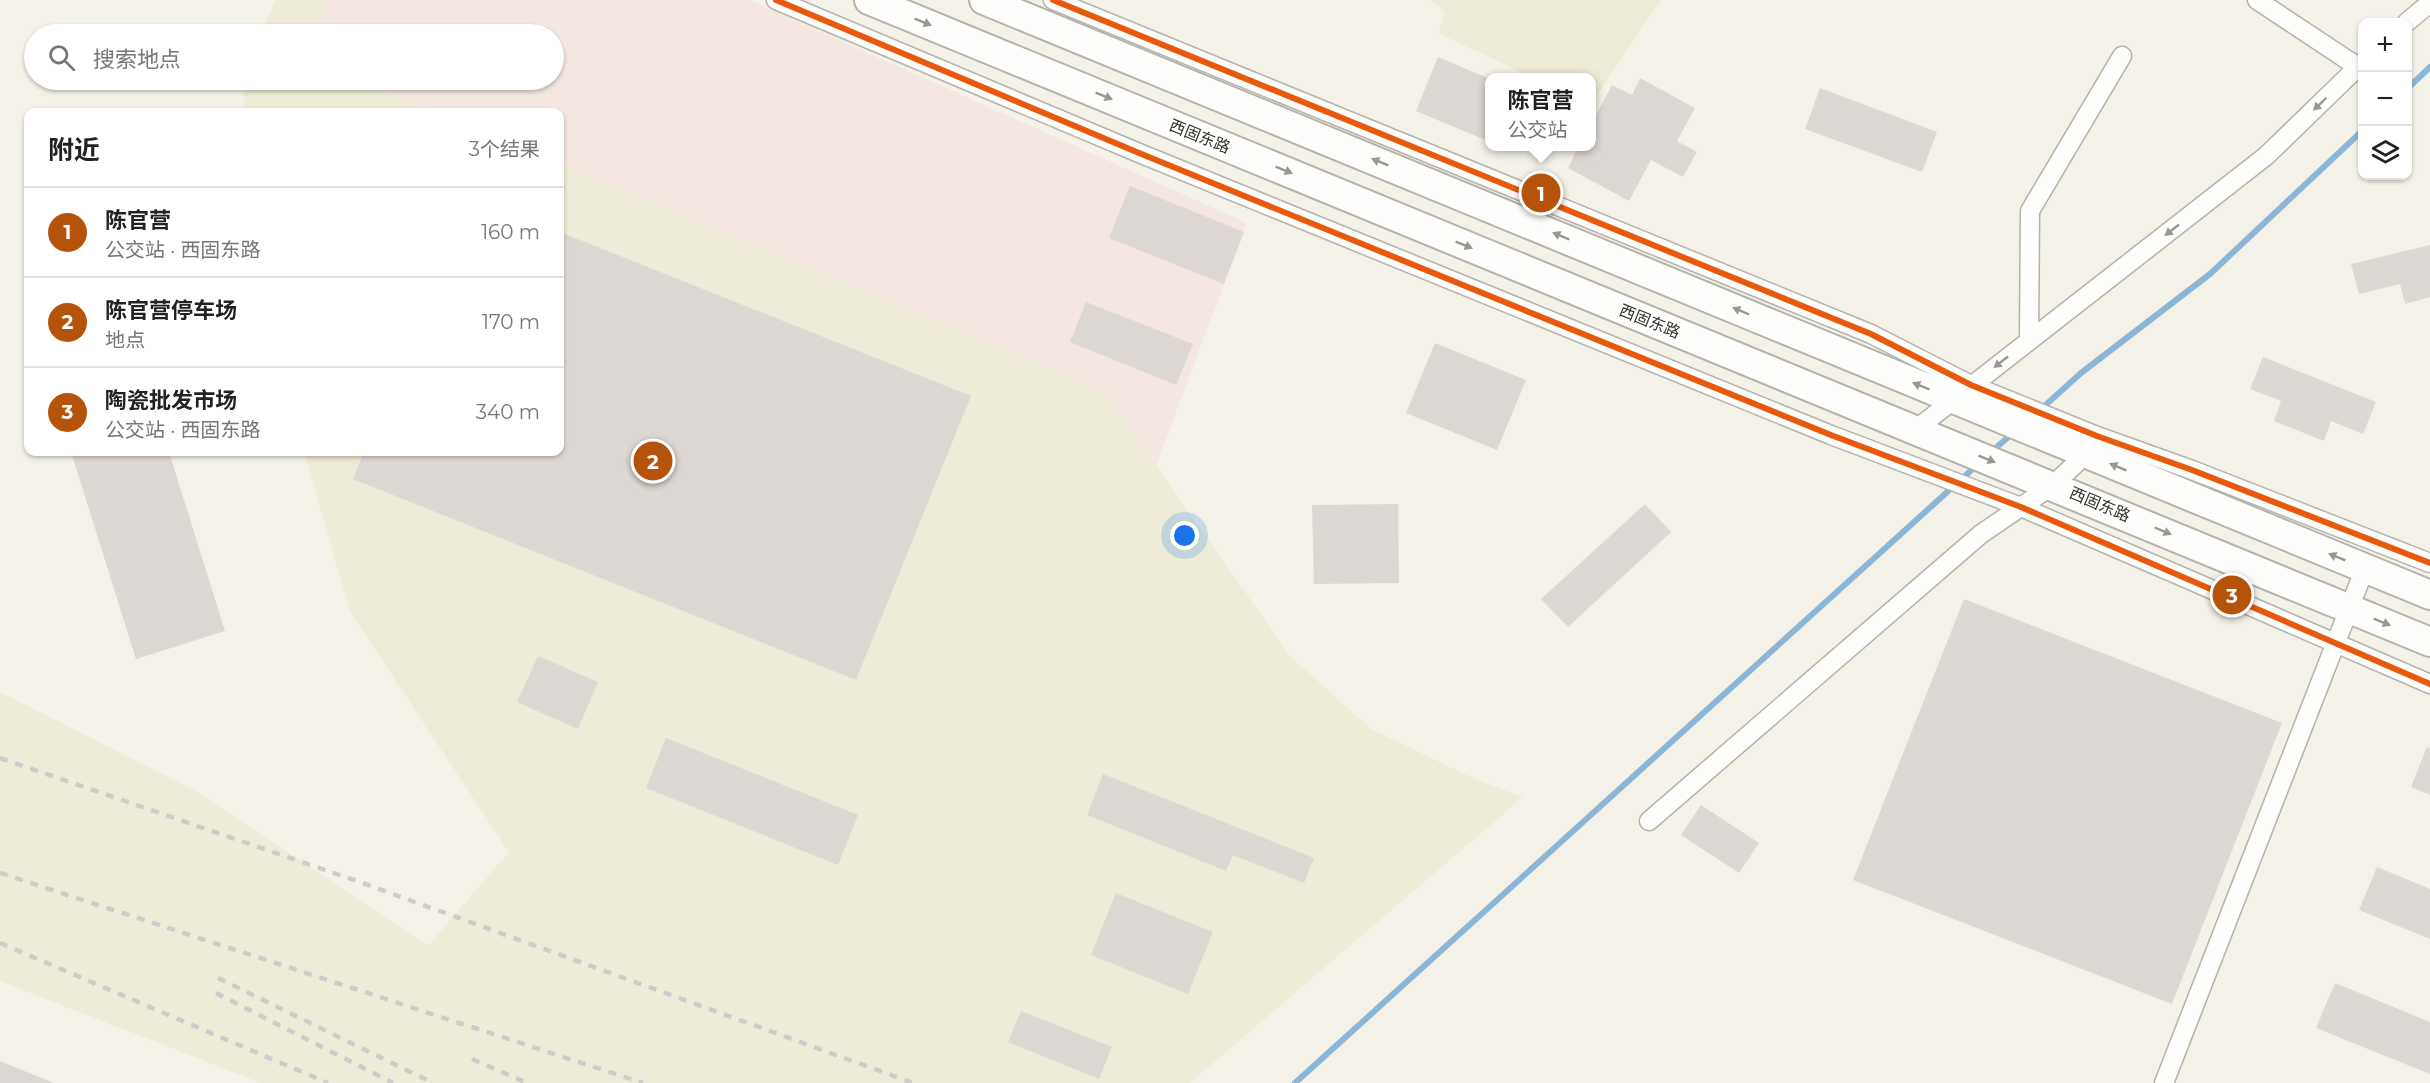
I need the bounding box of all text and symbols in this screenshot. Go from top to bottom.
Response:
one-way arrow [915,17,933,27]
map controls [2358,18,2412,180]
button: + [2358,18,2412,72]
search box [24,24,564,90]
icon: search [45,41,78,74]
text: 搜索地点 [93,46,181,73]
button: − [2358,72,2412,126]
popup [1485,73,1596,151]
text: 陈官营 [1507,87,1574,114]
one-way arrow [1095,91,1113,101]
one-way arrow [2313,97,2328,111]
street label: 西固东路 [1167,116,1233,157]
text: 公交站 [1507,118,1567,142]
button: layers [2358,126,2412,180]
text: 附近 [48,134,100,166]
text: 3个结果 [469,137,540,161]
one-way arrow [1371,157,1389,167]
one-way arrow [1275,166,1293,175]
pin: 1 [1522,170,1560,216]
text: 陈官营 [105,207,171,234]
text: 1 [64,220,71,244]
text: 160 m [481,220,540,244]
one-way arrow [2164,223,2179,235]
one-way arrow [1551,231,1569,241]
text: 公交站 · 西固东路 [105,238,261,262]
one-way arrow [1456,240,1474,250]
text: 陈官营停车场 [105,297,237,324]
street label: 西固东路 [1617,301,1683,342]
one-way arrow [1731,306,1749,316]
text: 2 [62,310,73,334]
text: 170 m [482,310,540,334]
text: 地点 [105,328,145,352]
one-way arrow [1993,356,2009,368]
one-way arrow [1912,381,1930,390]
text: 陶瓷批发市场 [105,387,237,414]
text: 3 [62,400,73,424]
text: 340 m [476,400,540,424]
text: 公交站 · 西固东路 [105,418,261,442]
pin: 2 [634,438,672,484]
one-way arrow [1978,455,1996,464]
one-way arrow [2109,462,2127,471]
street label: 西固东路 [2067,483,2133,526]
your location [1170,521,1199,550]
one-way arrow [2154,526,2172,536]
one-way arrow [2328,552,2346,561]
pin: 3 [2212,572,2252,618]
one-way arrow [2373,617,2391,627]

